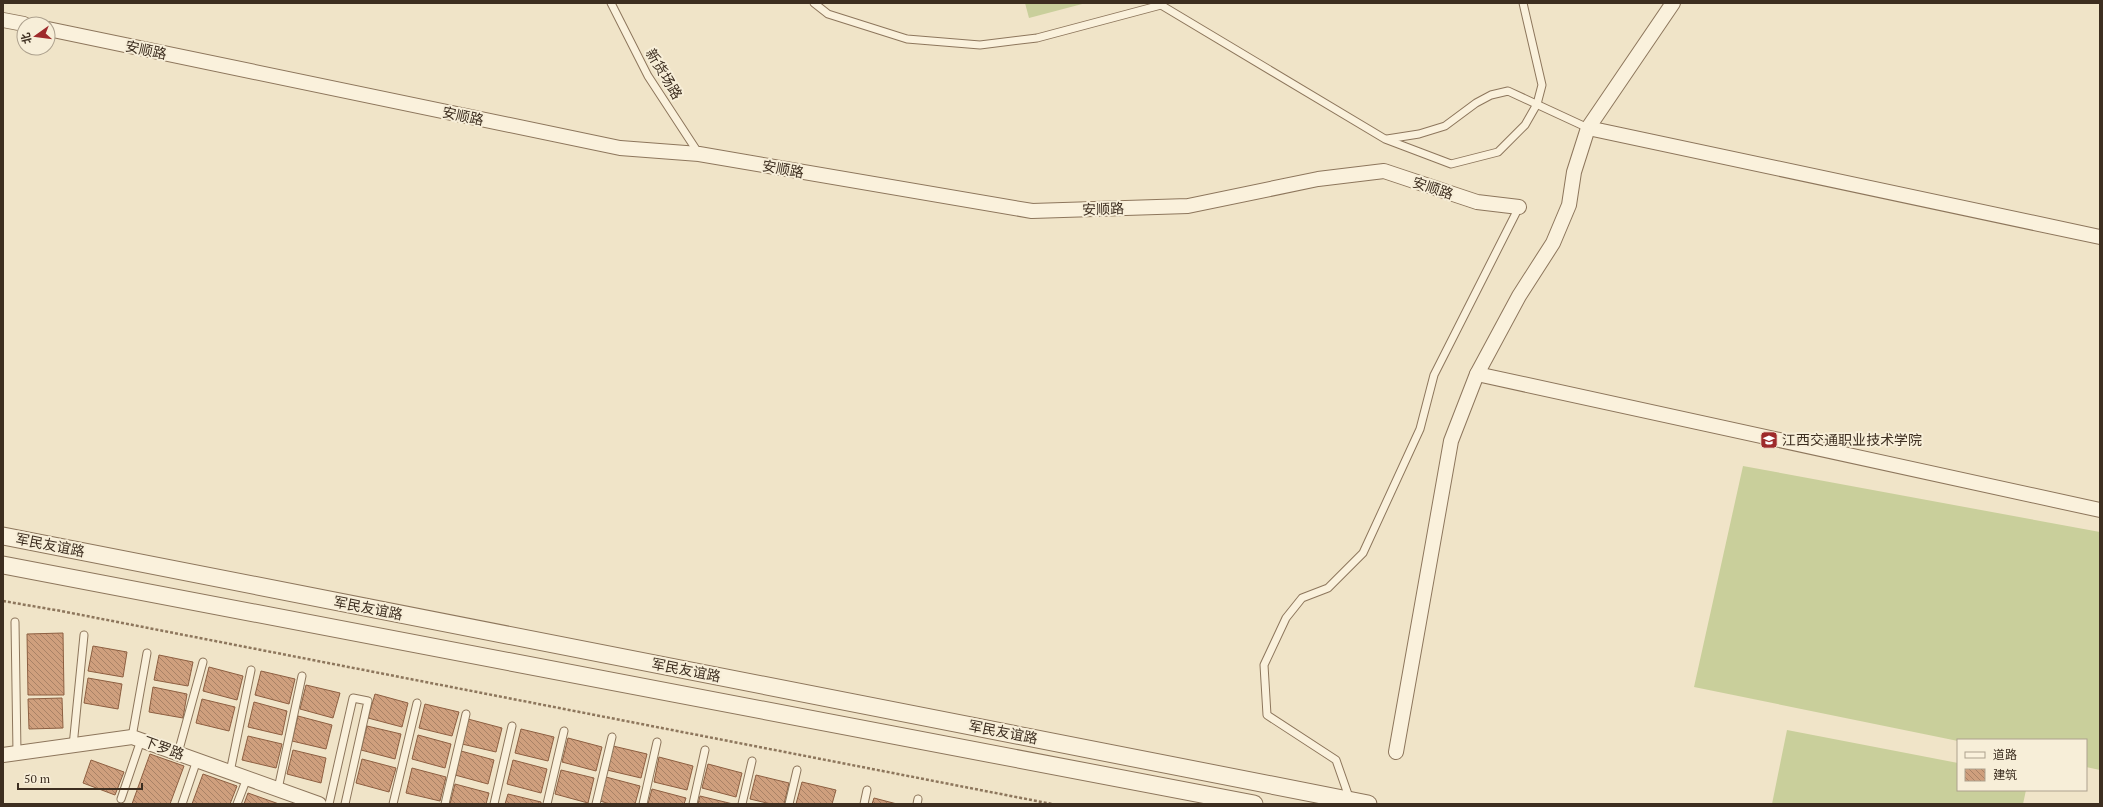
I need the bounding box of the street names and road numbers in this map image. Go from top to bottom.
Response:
street label: 安顺路 [124,36,169,63]
street label: 新货场路 [642,45,687,103]
street label: 安顺路 [441,102,486,129]
street label: 安顺路 [761,156,805,182]
street label: 安顺路 [1410,172,1456,203]
street label: 安顺路 [1082,198,1124,219]
street label: 军民友谊路 [14,529,86,561]
street label: 军民友谊路 [332,592,404,624]
street label: 军民友谊路 [650,654,722,686]
street label: 军民友谊路 [967,716,1039,748]
street label: 下罗路 [141,731,187,764]

